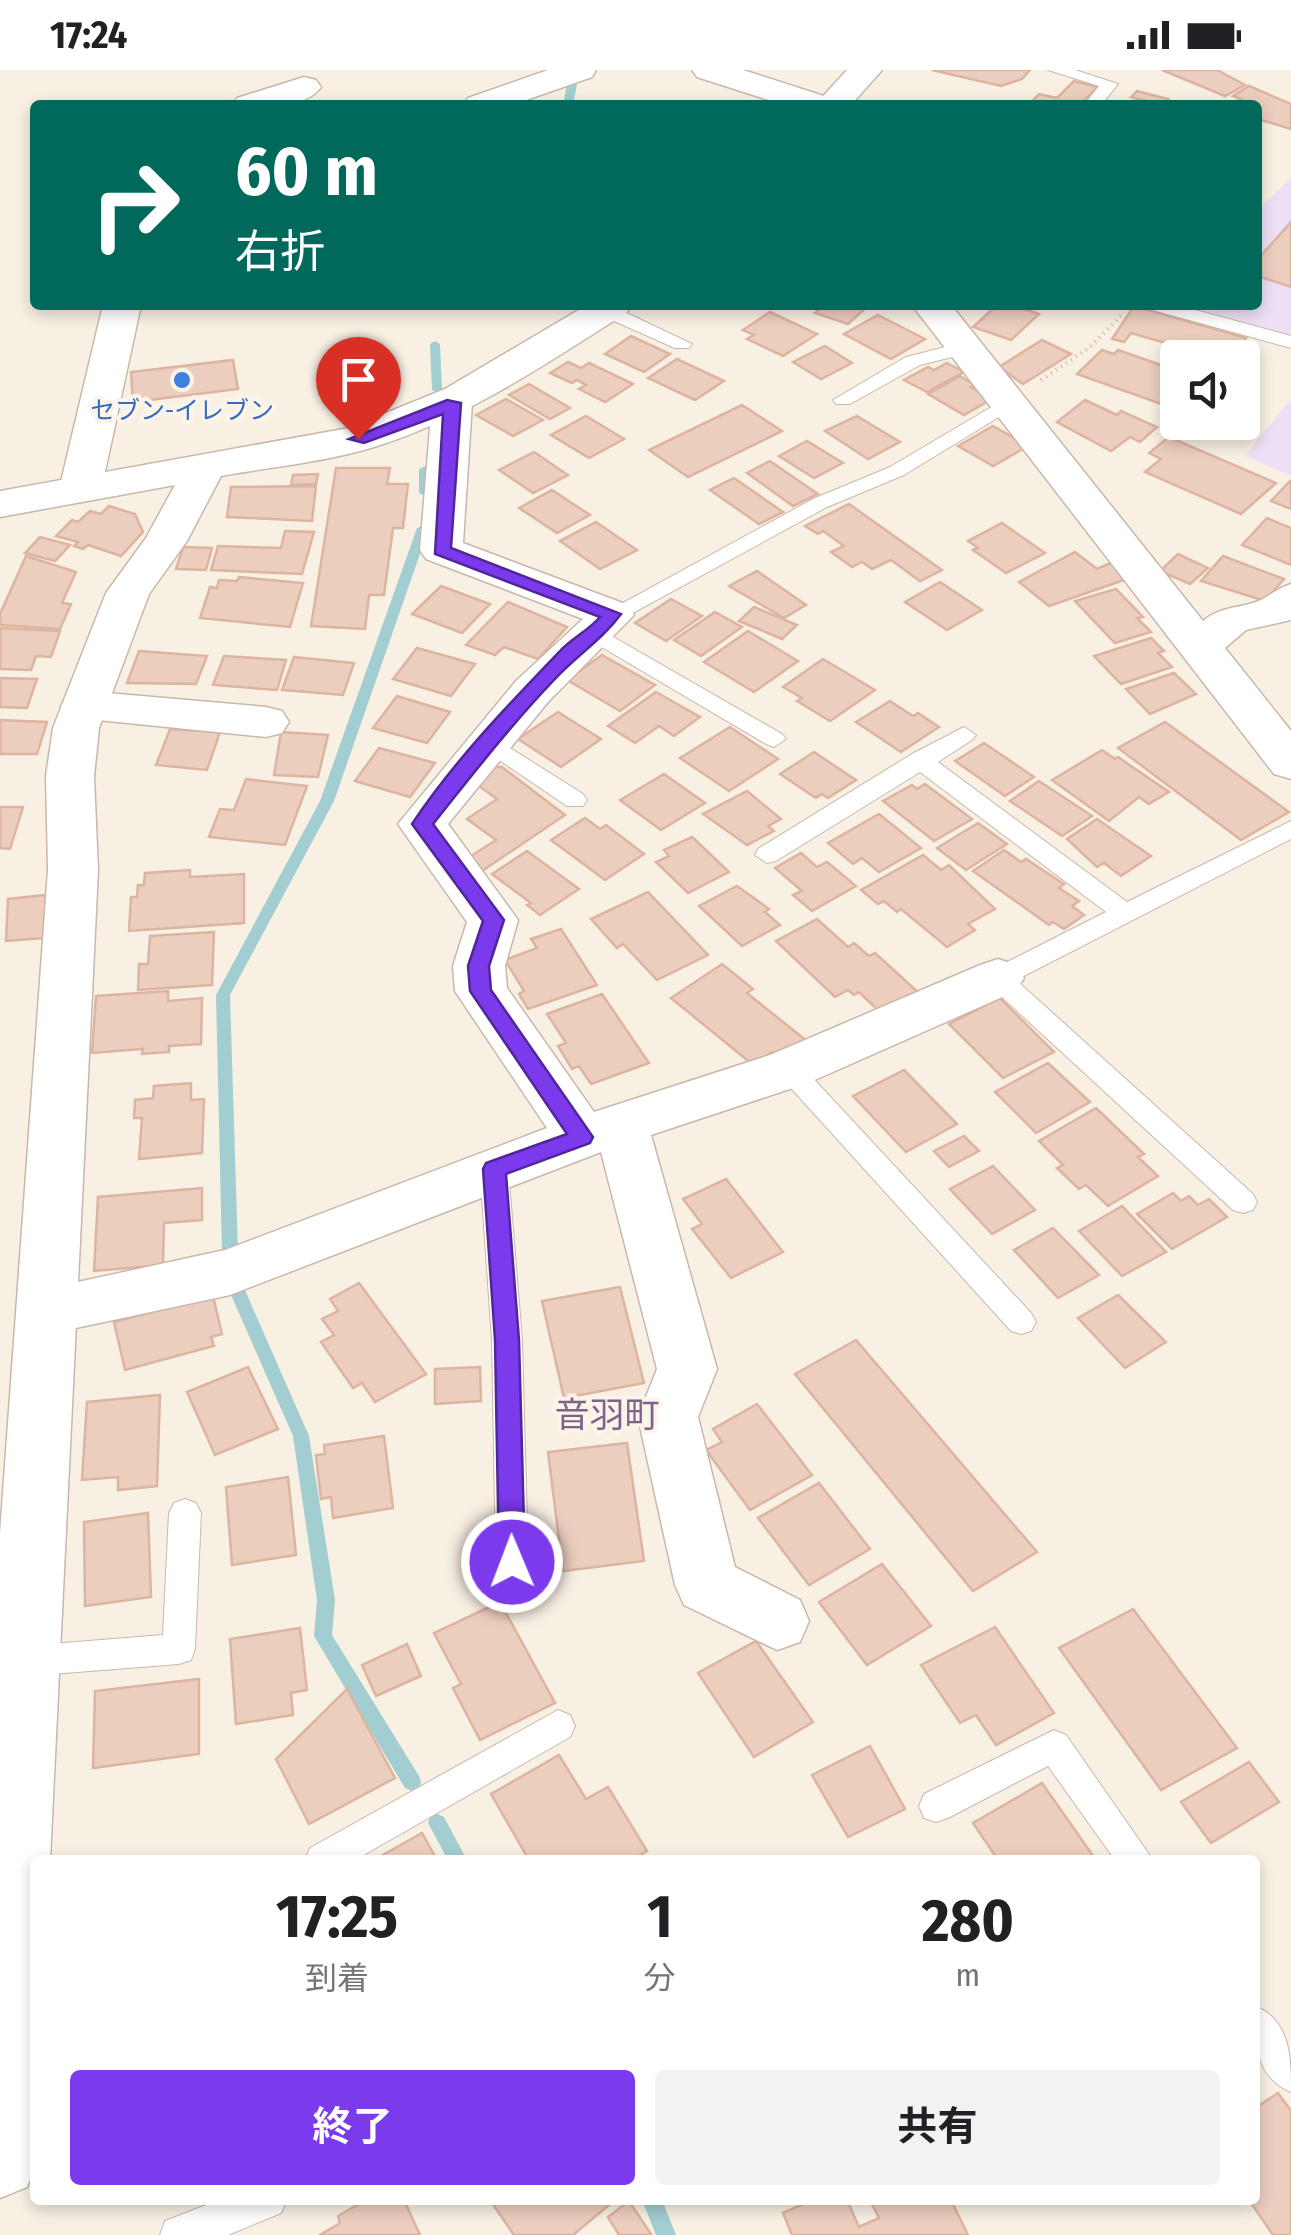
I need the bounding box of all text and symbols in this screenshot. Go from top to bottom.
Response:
text: 17:24 [50,12,127,58]
text: 60 m [235,130,378,214]
icon: right [70,140,200,270]
text: 右折 [235,225,325,279]
pin [316,337,401,440]
map controls [1160,340,1260,440]
button: sound [1160,340,1260,440]
icon: arrive [331,352,386,407]
marker: セブン-イレブン [171,369,193,391]
place label: セブン-イレブン [90,396,274,426]
district label: 音羽町 [554,1394,660,1436]
position arrow [460,1510,564,1614]
text: 17:25 [276,1881,398,1953]
text: 1 [647,1881,673,1953]
text: 280 [922,1885,1014,1957]
text: m [956,1956,980,1994]
text: 到着 [305,1959,369,1997]
text: 分 [644,1959,676,1997]
button: 終了 [70,2070,635,2185]
button: 共有 [655,2070,1220,2185]

